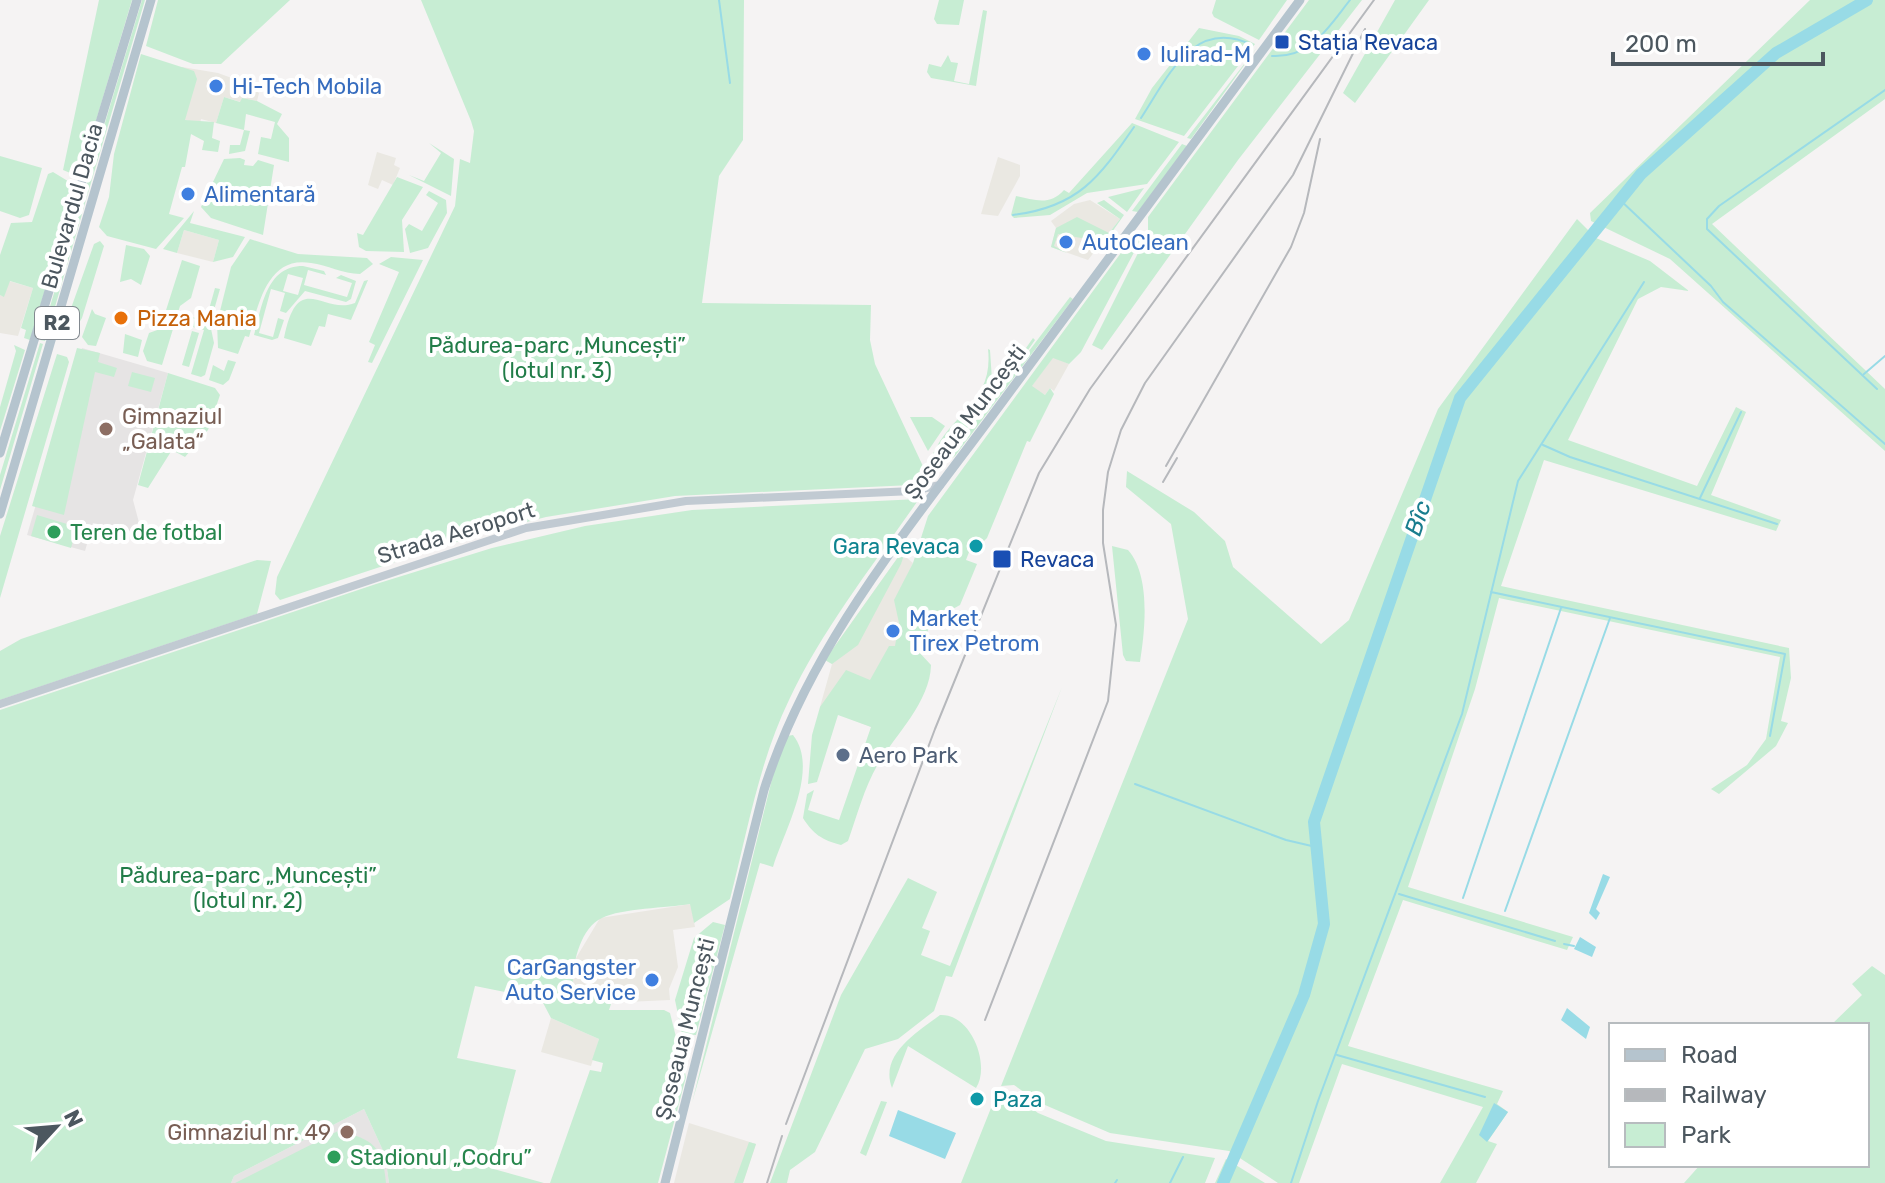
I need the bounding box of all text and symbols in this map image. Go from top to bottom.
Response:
scale bar [1613,16,1823,66]
place label: Stația Revaca [1298,29,1438,56]
text: 200 m [1625,30,1697,58]
marker: Stația Revaca [1273,33,1291,51]
place label: Iulirad-M [1160,41,1251,68]
marker: Iulirad-M [1135,45,1153,63]
place label: Hi-Tech Mobila [232,73,382,100]
marker: Hi-Tech Mobila [207,77,225,95]
street label: Bulevardul Dacia [35,120,109,292]
place label: Alimentară [204,181,316,208]
marker: Alimentară [179,185,197,203]
place label: AutoClean [1082,229,1189,256]
marker: AutoClean [1057,233,1075,251]
place label: Pizza Mania [137,305,257,332]
road number: R2 [35,307,79,339]
marker: Pizza Mania [112,309,130,327]
park label: Pădurea-parc „Muncești” (lotul nr. 3) [428,332,686,384]
street label: Șoseaua Muncești [898,339,1032,505]
place label: Gimnaziul „Galata“ [122,403,222,455]
marker: Gimnaziul „Galata“ [97,420,115,438]
street label: Strada Aeroport [374,496,538,570]
water label: Bîc [1399,497,1437,539]
place label: Teren de fotbal [70,519,222,546]
marker: Teren de fotbal [45,523,63,541]
place label: Gara Revaca [833,533,960,560]
marker: Gara Revaca [967,537,985,555]
place label: Revaca [1020,546,1094,573]
marker: Revaca [991,548,1013,570]
place label: Market Tirex Petrom [909,605,1040,657]
marker: Market Tirex Petrom [884,622,902,640]
place label: Aero Park [859,742,959,769]
marker: Aero Park [834,746,852,764]
park label: Pădurea-parc „Muncești” (lotul nr. 2) [119,862,377,914]
street label: Șoseaua Muncești [649,935,721,1123]
place label: CarGangster Auto Service [505,954,637,1006]
marker: CarGangster Auto Service [643,971,661,989]
legend [1609,1023,1869,1167]
text: Road [1681,1041,1738,1069]
text: Railway [1681,1081,1767,1109]
place label: Paza [993,1086,1042,1113]
north arrow [16,1087,96,1167]
marker: Paza [968,1090,986,1108]
text: N [58,1105,89,1131]
place label: Gimnaziul nr. 49 [167,1119,331,1146]
text: Park [1681,1121,1732,1149]
marker: Gimnaziul nr. 49 [338,1123,356,1141]
place label: Stadionul „Codru” [350,1144,532,1171]
marker: Stadionul „Codru” [325,1148,343,1166]

